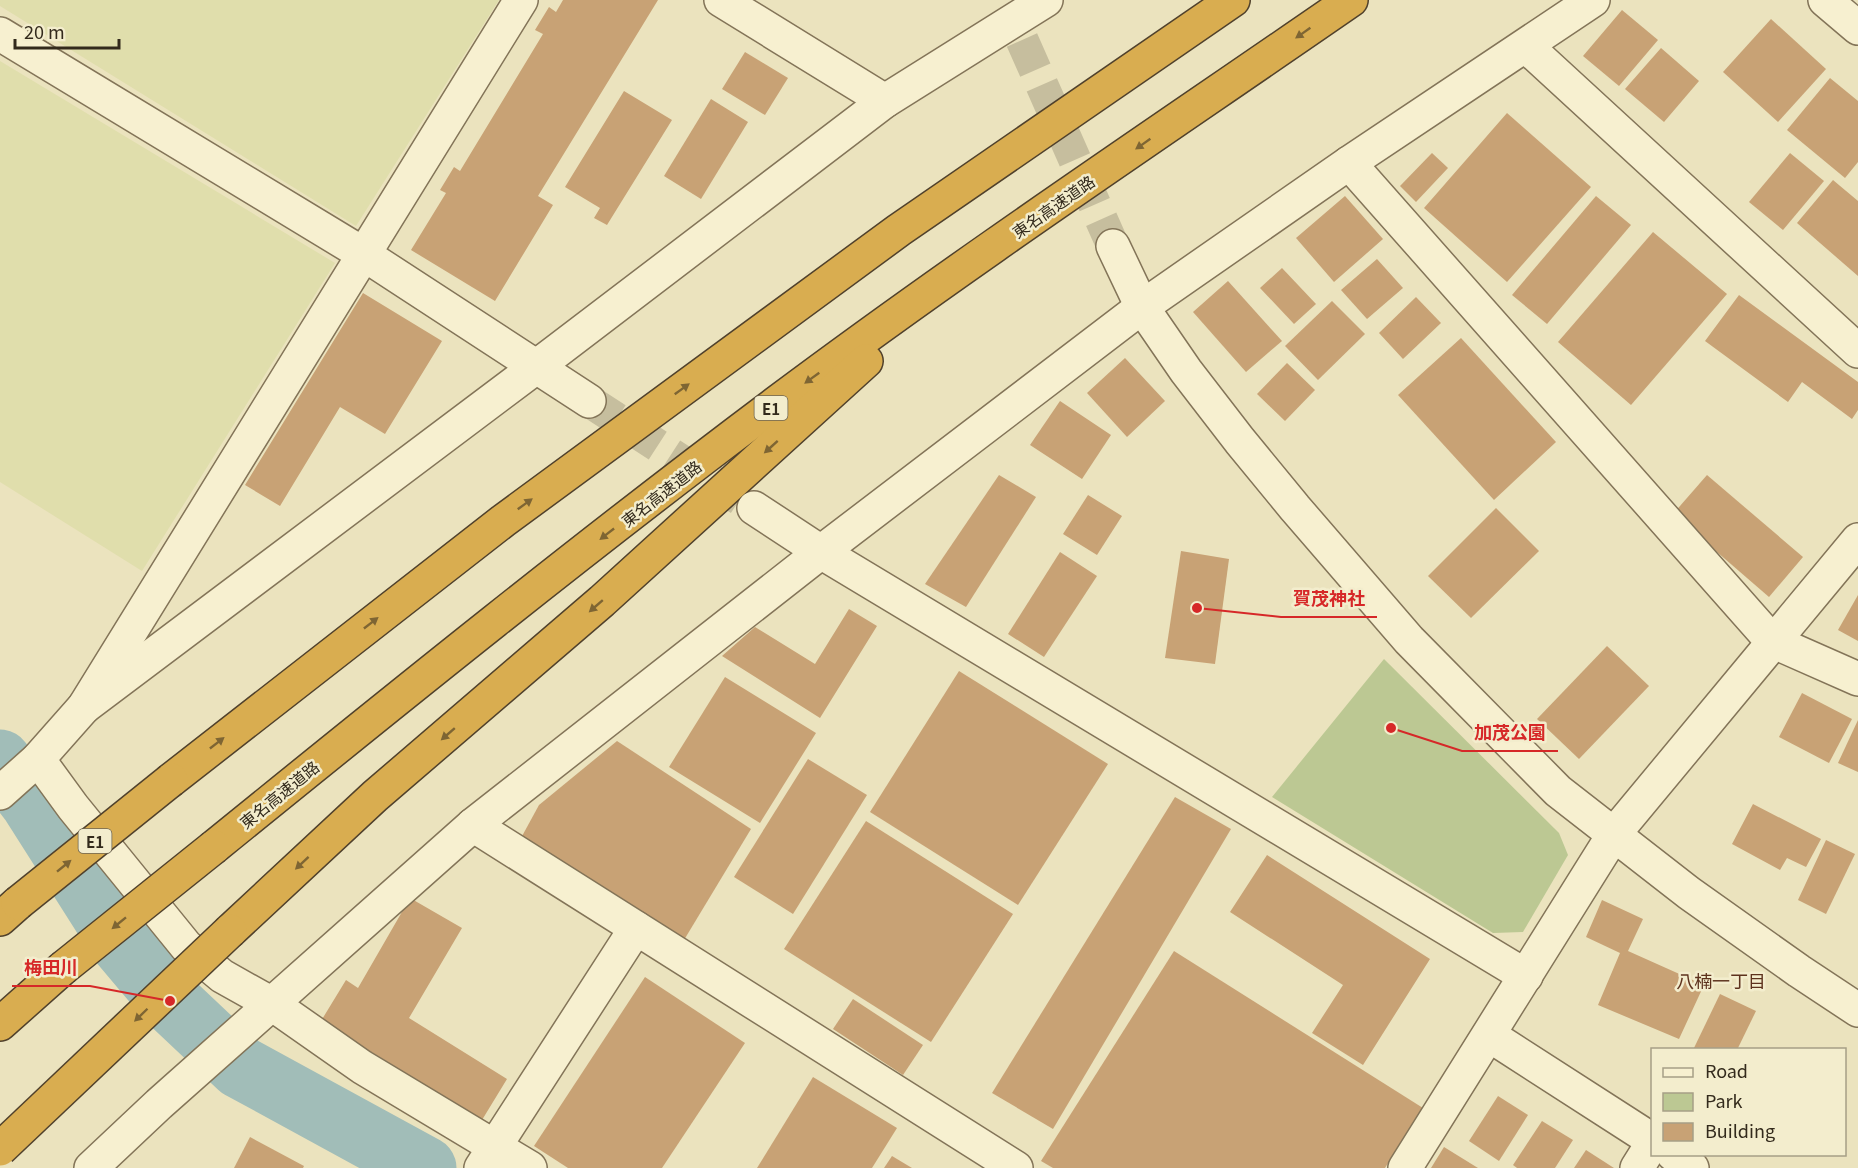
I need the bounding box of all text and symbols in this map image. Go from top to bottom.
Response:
scale bar [15,12,118,50]
text: 20 m [24,18,65,44]
one-way arrow [1296,27,1312,39]
one-way arrow [1135,138,1151,150]
street label: 東名高速道路 [1007,169,1099,243]
one-way arrow [804,371,819,383]
one-way arrow [674,383,690,395]
road number: E1 [754,396,788,420]
one-way arrow [764,440,779,453]
street label: 東名高速道路 [616,454,706,532]
one-way arrow [518,499,533,511]
one-way arrow [599,528,614,540]
callout: 賀茂神社 [1281,581,1377,617]
text: 賀茂神社 [1293,584,1365,610]
one-way arrow [588,600,604,613]
one-way arrow [363,618,378,630]
callout: 加茂公園 [1462,715,1558,751]
text: 加茂公園 [1474,718,1546,744]
one-way arrow [440,727,456,740]
one-way arrow [209,737,224,749]
street label: 東名高速道路 [234,754,324,834]
road number: E1 [78,829,112,853]
one-way arrow [296,856,310,870]
one-way arrow [56,860,71,873]
one-way arrow [111,916,127,929]
callout: 梅田川 [12,950,90,986]
text: 梅田川 [24,953,78,979]
district label: 八楠一丁目 [1676,967,1766,993]
one-way arrow [135,1007,149,1021]
legend [1651,1048,1846,1156]
text: Road [1705,1057,1748,1083]
text: Park [1705,1087,1743,1113]
text: Building [1705,1117,1775,1143]

